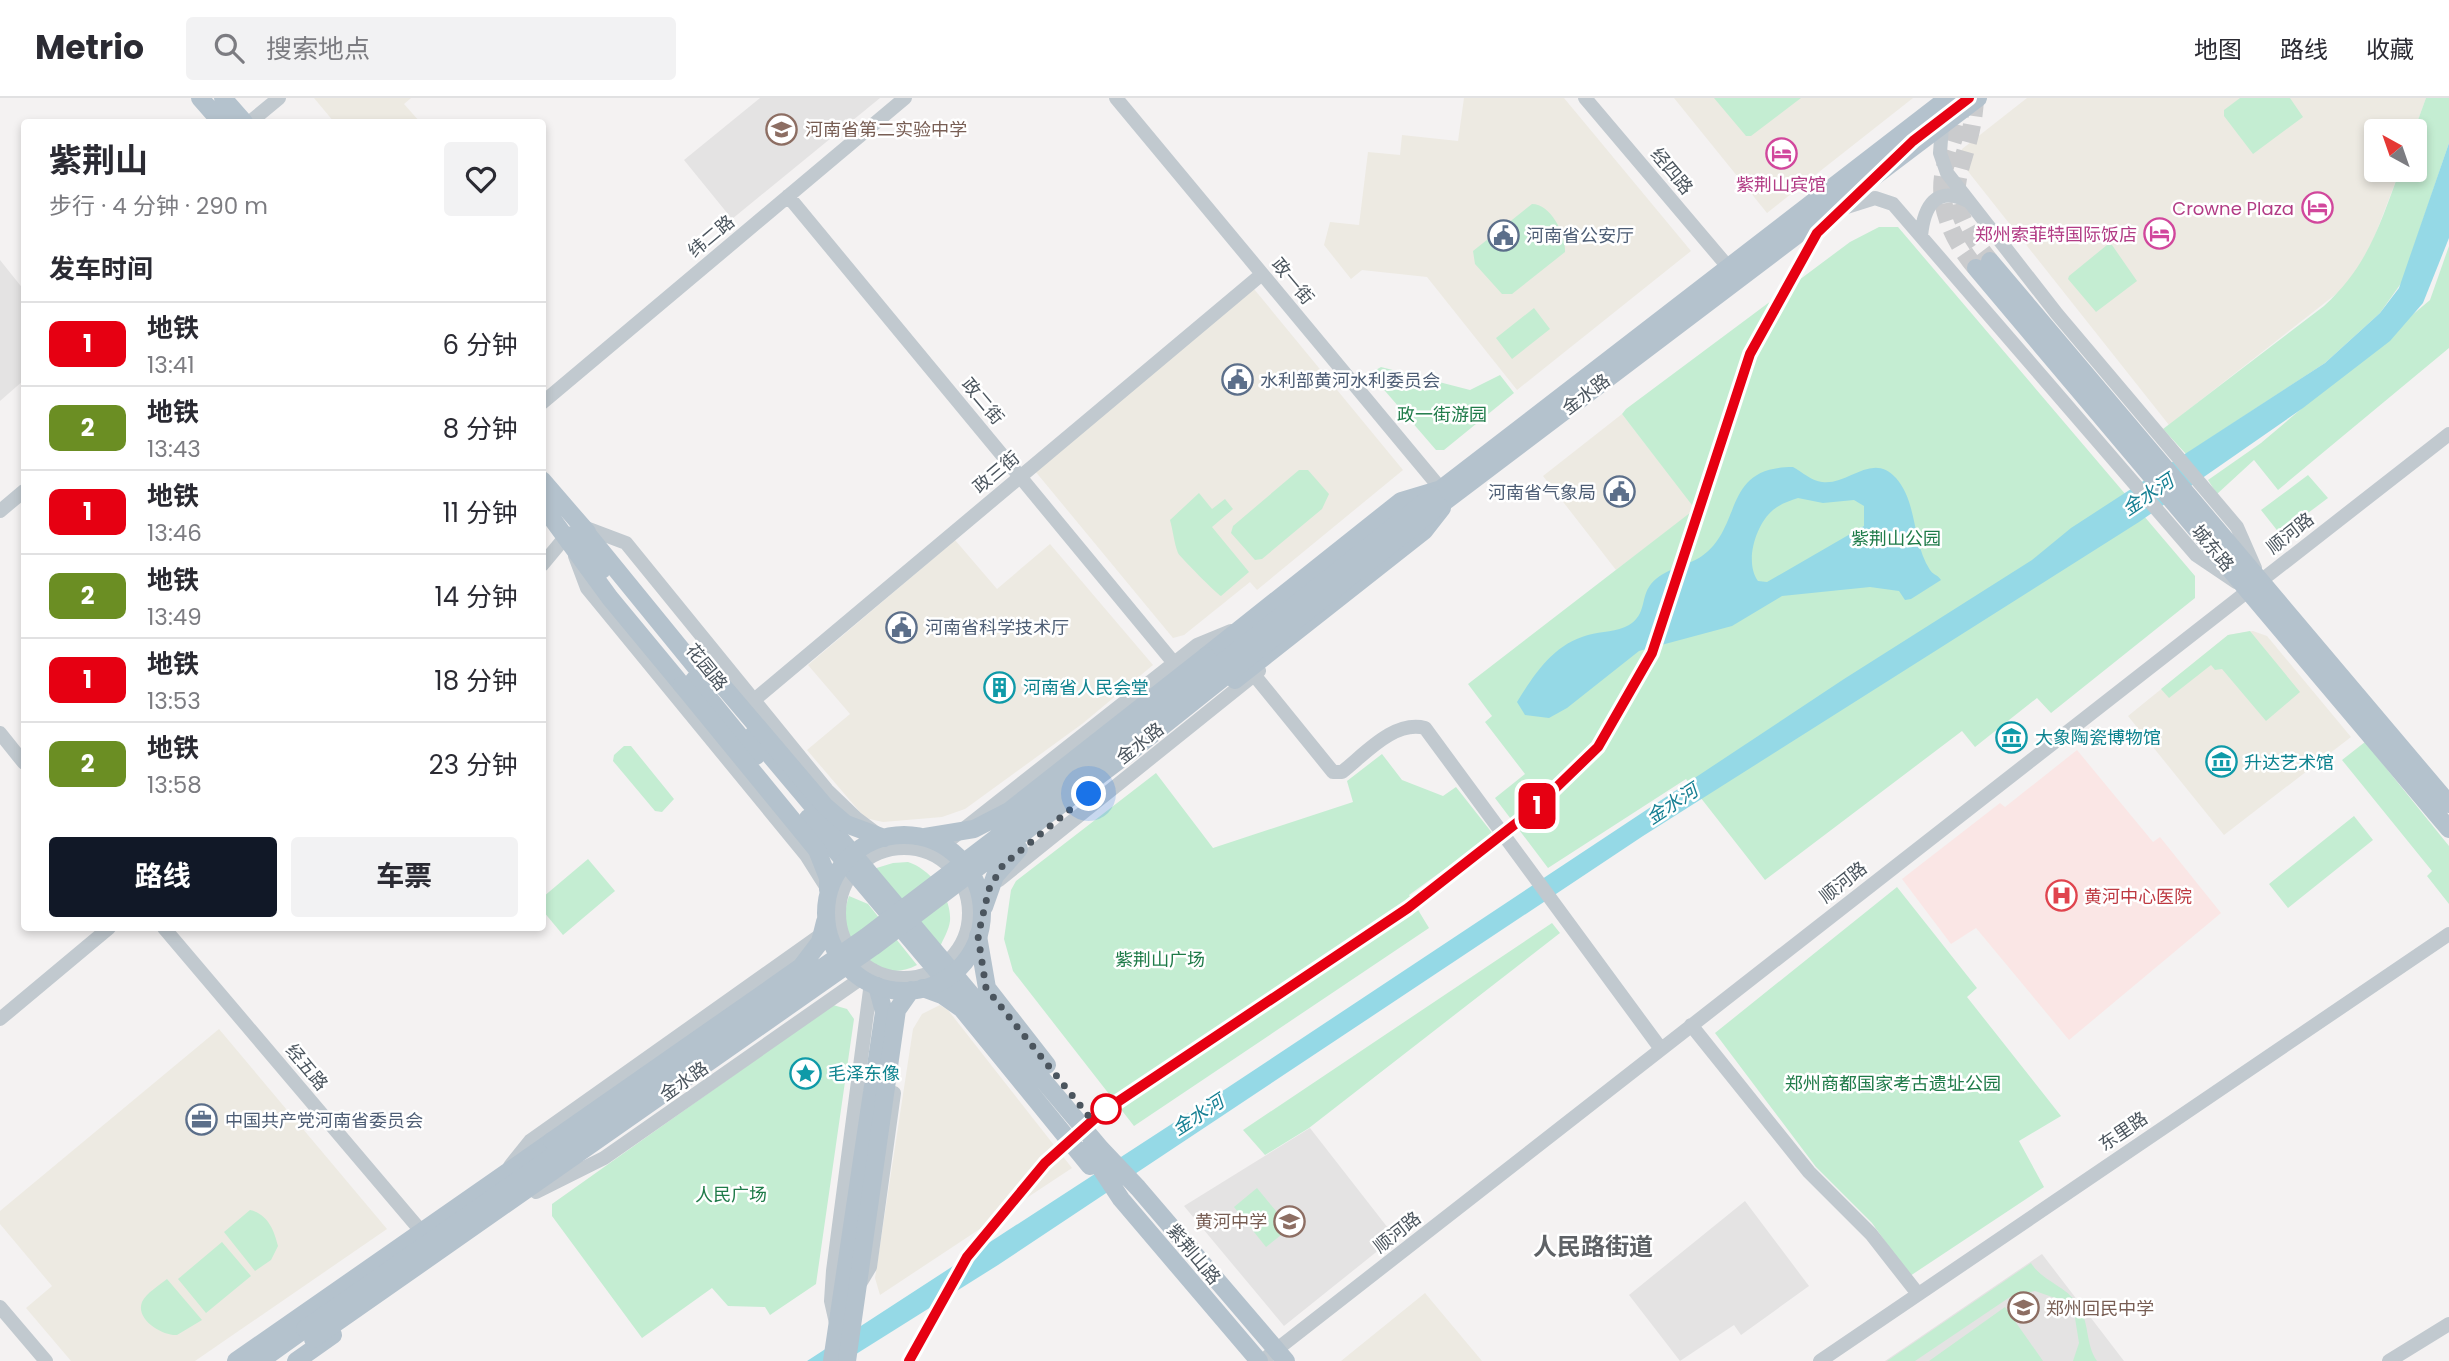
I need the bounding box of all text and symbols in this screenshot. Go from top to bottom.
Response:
search box [186,17,676,80]
text: Metrio [35,24,144,71]
icon: search [210,29,248,67]
text: 搜索地点 [266,31,370,67]
text: 地图 [2194,33,2242,66]
text: 路线 [2280,33,2328,66]
text: 收藏 [2366,33,2414,66]
school or university icon: 河南省第二实验中学 [765,112,799,146]
place label: 河南省第二实验中学 [805,117,967,142]
north arrow [2364,119,2427,182]
map controls [2364,119,2427,182]
text: 紫荆山 [49,137,148,184]
hotel icon: 紫荆山宾馆 [1764,137,1798,171]
button: heart [444,142,518,216]
street label: 经四路 [1645,142,1699,200]
place label: 紫荆山宾馆 [1736,172,1826,197]
text: 步行 · 4 分钟 · 290 m [49,190,268,222]
hotel icon: Crowne Plaza [2300,191,2334,225]
place label: Crowne Plaza [2172,196,2294,221]
street label: 纬二路 [682,209,740,263]
hotel icon: 郑州索菲特国际饭店 [2143,217,2177,251]
public building icon: 河南省公安厅 [1486,218,1520,252]
place label: 郑州索菲特国际饭店 [1975,222,2137,247]
place label: 河南省公安厅 [1526,223,1634,248]
text: 发车时间 [49,251,153,287]
street label: 政一街 [1266,252,1320,310]
text: 地铁 [147,310,199,346]
text: 1 [83,327,92,360]
text: 6 分钟 [443,327,518,363]
text: 13:41 [147,349,195,381]
public building icon: 水利部黄河水利委员会 [1220,363,1254,397]
place label: 水利部黄河水利委员会 [1260,368,1440,393]
street label: 金水路 [1557,368,1615,420]
street label: 政二街 [956,372,1010,430]
text: 地铁 [147,394,199,430]
park label: 政一街游园 [1397,402,1487,427]
text: 2 [81,411,94,444]
text: 8 分钟 [443,411,518,447]
text: 13:43 [147,433,201,465]
street label: 政三街 [967,445,1025,499]
water label: 金水河 [2117,466,2182,522]
public building icon: 河南省气象局 [1602,475,1636,509]
text: 地铁 [147,478,199,514]
place label: 河南省气象局 [1488,480,1596,505]
text: 1 [83,495,92,528]
text: 11 分钟 [442,495,518,531]
street label: 顺河路 [2261,507,2319,559]
text: 13:46 [147,517,202,549]
street label: 城东路 [2186,519,2240,577]
park label: 紫荆山公园 [1851,526,1941,551]
text: 地铁 [147,562,199,598]
text: 2 [81,579,94,612]
text: 14 分钟 [434,579,518,615]
text: 13:49 [147,601,202,633]
public building icon: 河南省科学技术厅 [885,610,919,644]
place label: 河南省科学技术厅 [925,615,1069,640]
street label: 花园路 [680,638,734,696]
text: 地铁 [147,646,199,682]
text: 1 [83,663,92,696]
text: 18 分钟 [434,663,518,699]
building icon: 河南省人民会堂 [983,670,1017,704]
place label: 河南省人民会堂 [1023,675,1149,700]
text: 13:53 [147,685,201,717]
street label: 金水路 [1111,717,1169,769]
museum icon: 大象陶瓷博物馆 [1995,720,2029,754]
place label: 大象陶瓷博物馆 [2035,725,2161,750]
text: 地铁 [147,730,199,766]
museum icon: 升达艺术馆 [2204,745,2238,779]
text: 2 [81,747,94,780]
text: 23 分钟 [429,747,518,783]
place label: 升达艺术馆 [2244,750,2334,775]
text: 13:58 [147,769,202,801]
water label: 金水河 [1641,775,1707,831]
your location [1071,776,1106,811]
line badge: 1 [1514,783,1560,829]
text: 1 [1532,789,1542,822]
button: 路线 [49,837,277,917]
button: 车票 [291,837,518,917]
street label: 顺河路 [1814,856,1872,908]
hospital icon: 黄河中心医院 [2044,879,2078,913]
place label: 黄河中心医院 [2084,884,2192,909]
park label: 紫荆山广场 [1115,947,1205,972]
street label: 经五路 [280,1038,334,1096]
street label: 金水路 [655,1055,713,1107]
place icon: 毛泽东像 [788,1056,822,1090]
place label: 毛泽东像 [828,1061,900,1086]
park label: 郑州商都国家考古遗址公园 [1785,1071,2001,1096]
water label: 金水河 [1167,1086,1233,1142]
unlabelled marker [1091,1094,1121,1124]
office icon: 中国共产党河南省委员会 [185,1103,219,1137]
street label: 东里路 [2094,1106,2152,1156]
place label: 中国共产党河南省委员会 [225,1108,423,1133]
park label: 人民广场 [695,1182,767,1207]
school or university icon: 黄河中学 [1273,1204,1307,1238]
street label: 顺河路 [1368,1206,1426,1258]
place label: 黄河中学 [1195,1209,1267,1234]
street label: 紫荆山路 [1161,1218,1227,1290]
district label: 人民路街道 [1533,1230,1653,1263]
school or university icon: 郑州回民中学 [2006,1291,2040,1325]
place label: 郑州回民中学 [2046,1296,2154,1321]

